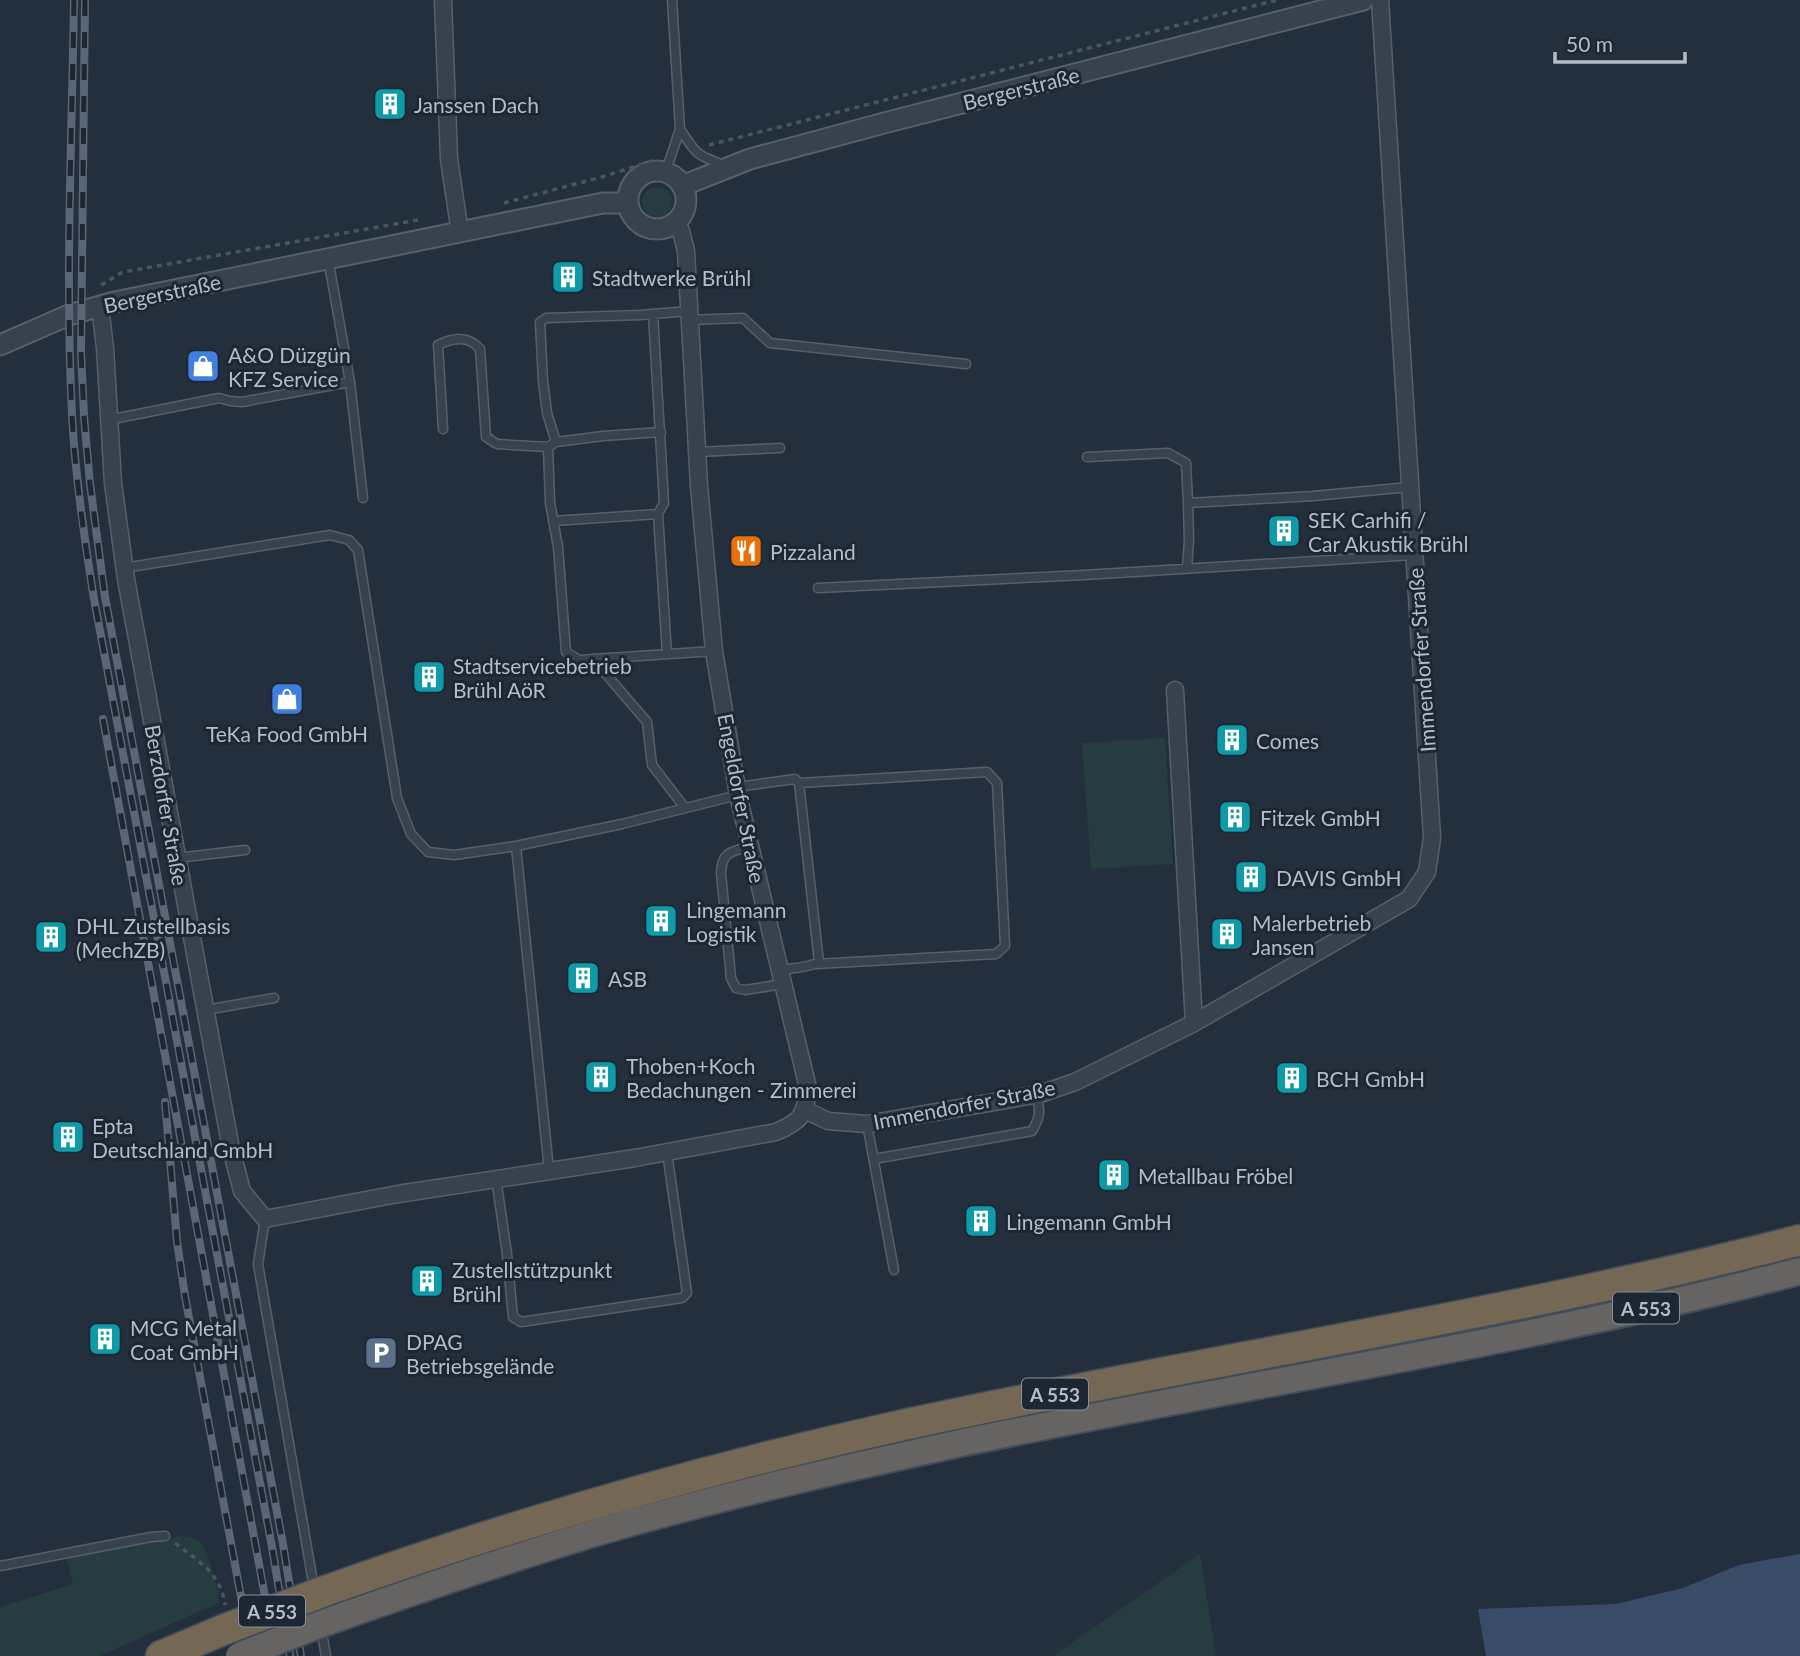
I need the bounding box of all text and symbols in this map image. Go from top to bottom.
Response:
scale bar [1555,21,1685,65]
text: 50 m [1566,31,1613,56]
street label: Bergerstraße [960,61,1082,115]
building icon: Janssen Dach [371,85,409,123]
place label: Janssen Dach [414,92,539,117]
building icon: Stadtwerke Brühl [549,258,587,296]
place label: Stadtwerke Brühl [592,265,751,290]
street label: Bergerstraße [101,268,223,318]
place label: A&O Düzgün KFZ Service [228,342,351,391]
shop icon: A&O Düzgün KFZ Service [184,347,222,385]
place label: SEK Carhifi / Car Akustik Brühl [1308,507,1468,556]
building icon: SEK Carhifi / Car Akustik Brühl [1265,512,1303,550]
restaurant icon: Pizzaland [727,532,765,570]
place label: Pizzaland [770,539,856,564]
street label: Immendorfer Straße [1402,567,1440,753]
place label: Stadtservicebetrieb Brühl AöR [453,653,632,702]
building icon: Stadtservicebetrieb Brühl AöR [410,658,448,696]
shop icon: TeKa Food GmbH [268,680,306,718]
street label: Engeldorfer Straße [713,711,771,885]
place label: TeKa Food GmbH [206,721,368,746]
building icon: Comes [1213,721,1251,759]
street label: Berzdorfer Straße [141,723,193,887]
place label: Comes [1256,728,1319,753]
building icon: Fitzek GmbH [1216,798,1254,836]
place label: Fitzek GmbH [1260,805,1381,830]
building icon: DAVIS GmbH [1232,858,1270,896]
place label: DAVIS GmbH [1276,865,1401,890]
place label: Lingemann Logistik [686,897,787,946]
building icon: Lingemann Logistik [642,902,680,940]
place label: Malerbetrieb Jansen [1252,910,1371,959]
place label: DHL Zustellbasis (MechZB) [76,913,230,962]
building icon: Malerbetrieb Jansen [1208,915,1246,953]
building icon: DHL Zustellbasis (MechZB) [32,918,70,956]
building icon: ASB [564,959,602,997]
place label: ASB [608,966,647,991]
place label: Thoben+Koch Bedachungen - Zimmerei [626,1053,857,1102]
building icon: Thoben+Koch Bedachungen - Zimmerei [582,1058,620,1096]
building icon: BCH GmbH [1273,1059,1311,1097]
place label: BCH GmbH [1316,1066,1425,1091]
street label: Immendorfer Straße [871,1074,1057,1134]
place label: Epta Deutschland GmbH [92,1113,273,1162]
building icon: Epta Deutschland GmbH [49,1118,87,1156]
building icon: Metallbau Fröbel [1095,1156,1133,1194]
place label: Metallbau Fröbel [1138,1163,1293,1188]
building icon: Lingemann GmbH [962,1202,1000,1240]
place label: Lingemann GmbH [1006,1209,1172,1234]
place label: Zustellstützpunkt Brühl [452,1257,613,1306]
building icon: Zustellstützpunkt Brühl [408,1262,446,1300]
road number: A 553 [1613,1292,1679,1324]
place label: MCG Metal Coat GmbH [130,1315,239,1364]
building icon: MCG Metal Coat GmbH [86,1320,124,1358]
place label: DPAG Betriebsgelände [406,1329,554,1378]
parking icon: DPAG Betriebsgelände [362,1334,400,1372]
road number: A 553 [1022,1378,1088,1410]
road number: A 553 [239,1596,305,1626]

